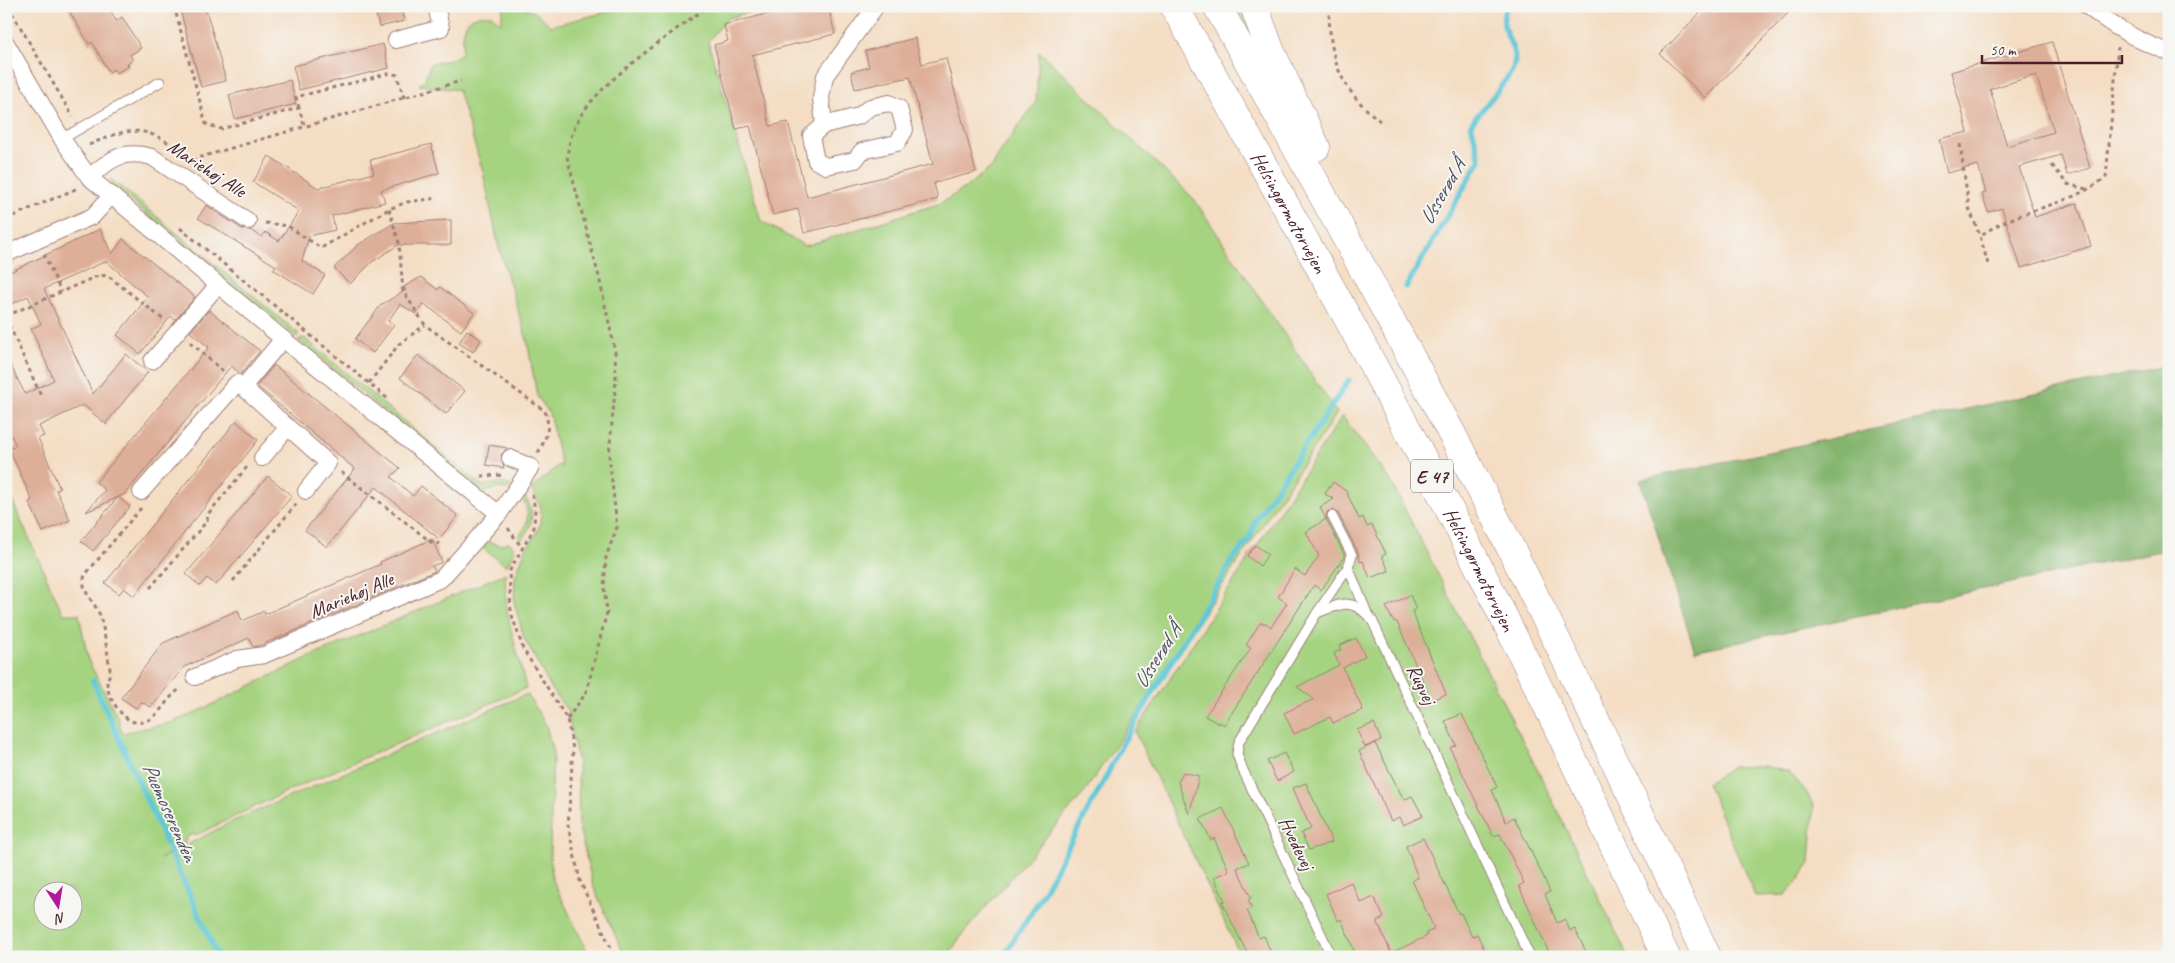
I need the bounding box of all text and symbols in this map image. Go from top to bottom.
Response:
scale bar [1982,32,2122,64]
text: 50 m [1990,41,2017,60]
street label: Mariehøj Alle [163,134,252,204]
street label: Helsingørmotorvejen [1245,147,1333,278]
water label: Usserød Å [1413,149,1475,229]
road number: E 47 [1411,460,1453,492]
street label: Helsingørmotorvejen [1438,504,1521,636]
street label: Mariehøj Alle [305,566,398,624]
water label: Usserød Å [1127,613,1191,693]
street label: Rugvej [1401,660,1443,710]
water label: Puemoserenden [137,759,204,868]
street label: Hvedevej [1273,813,1321,876]
north arrow [32,880,82,930]
text: N [52,909,67,928]

